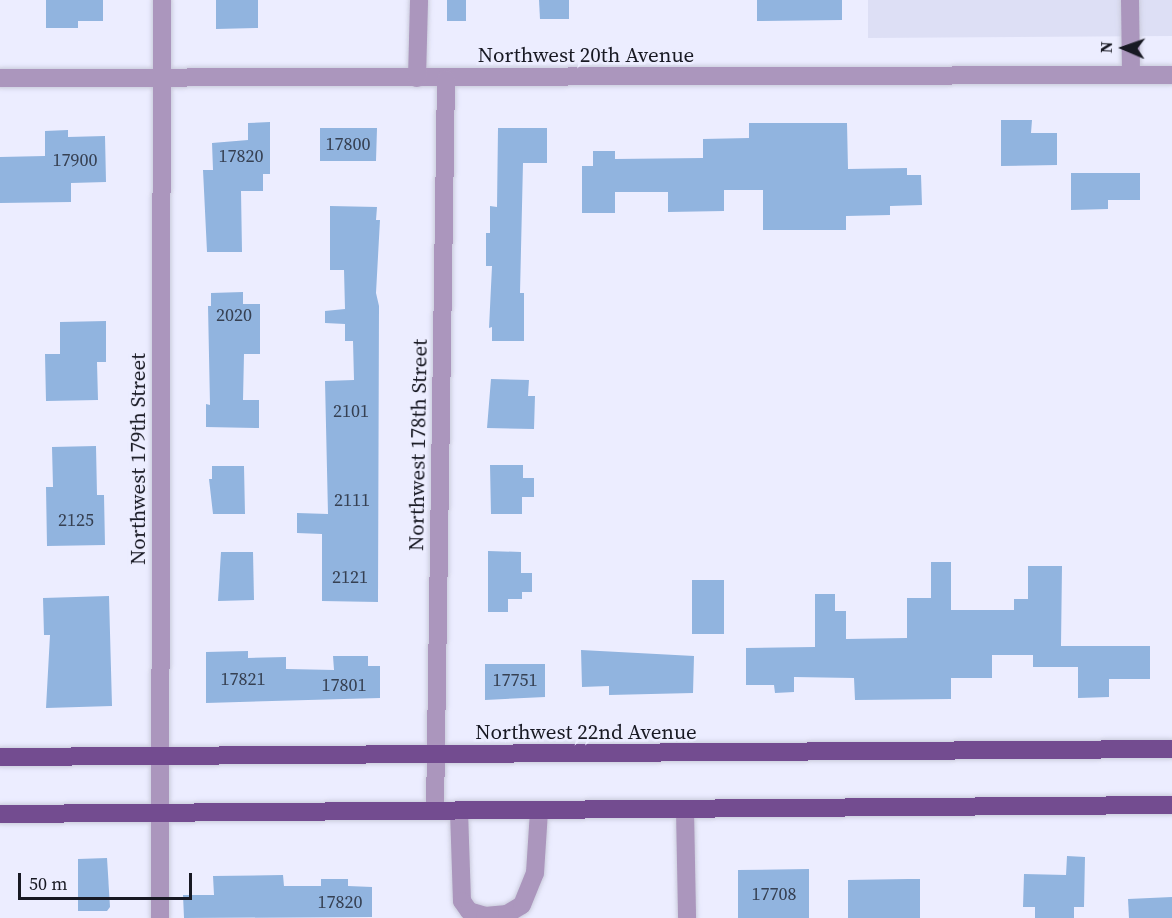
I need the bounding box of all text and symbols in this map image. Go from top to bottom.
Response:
north arrow [1094,18,1154,78]
text: N [1095,41,1117,54]
street label: Northwest 20th Avenue [478,42,694,68]
house number: 17800 [326,133,370,155]
house number: 17820 [219,145,263,167]
house number: 17900 [53,149,97,171]
house number: 2020 [216,304,252,326]
street label: Northwest 178th Street [404,339,432,551]
street label: Northwest 179th Street [125,353,151,565]
house number: 2101 [333,400,369,422]
house number: 2111 [334,489,370,511]
house number: 2125 [58,509,94,531]
house number: 2121 [332,566,368,588]
house number: 17821 [221,668,265,690]
house number: 17751 [493,669,537,691]
house number: 17801 [322,674,366,696]
street label: Northwest 22nd Avenue [475,719,697,745]
scale bar [21,861,195,899]
text: 50 m [29,871,67,896]
house number: 17708 [752,883,796,905]
house number: 17820 [318,891,362,913]

